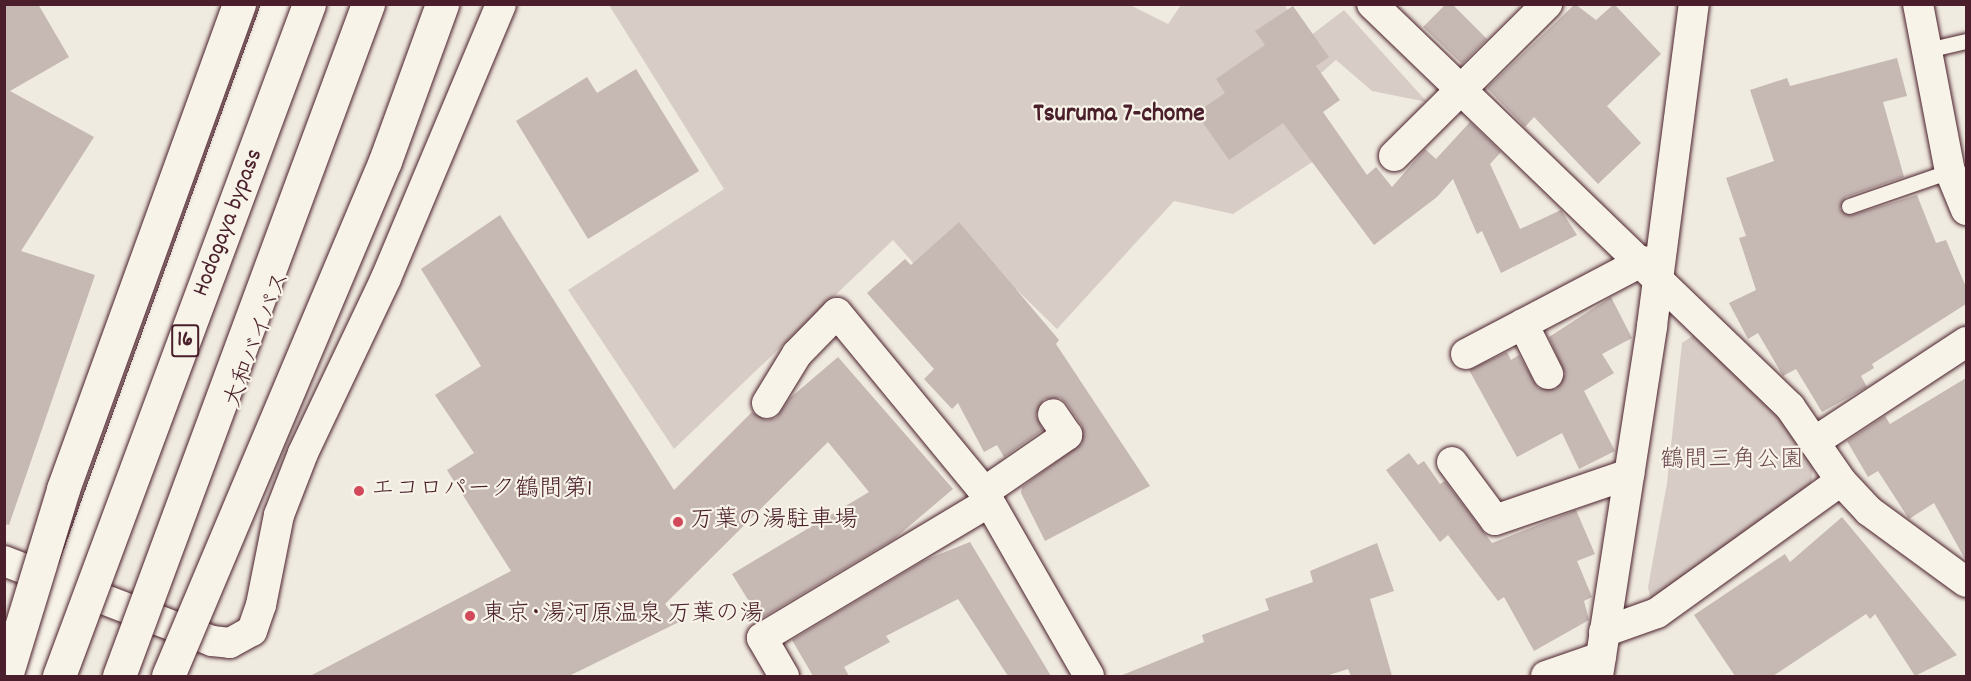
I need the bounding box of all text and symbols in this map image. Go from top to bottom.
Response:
district label: Tsuruma 7-chome [1033,99,1205,131]
street label: Hodogaya bypass [188,145,270,301]
street label: 大和バイパス [220,268,298,412]
road number: 16 [170,322,200,360]
park label: 鶴間三角公園 [1660,448,1804,476]
place label: エコロパーク鶴間第1 [371,477,592,505]
marker: エコロパーク鶴間第1 [352,484,366,498]
place label: 万葉の湯駐車場 [690,508,858,536]
marker: 万葉の湯駐車場 [671,515,685,529]
place label: 東京･湯河原温泉 万葉の湯 [482,602,763,630]
marker: 東京･湯河原温泉 万葉の湯 [463,609,477,623]

